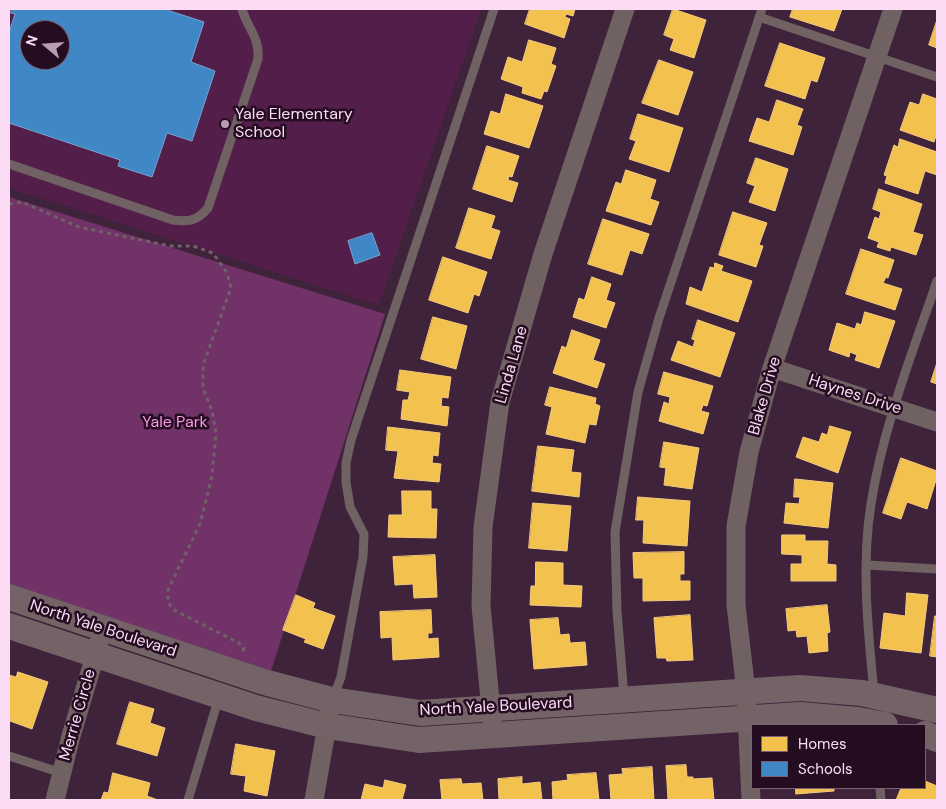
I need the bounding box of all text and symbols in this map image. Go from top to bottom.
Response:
north arrow [20,20,70,70]
text: N [22,33,42,48]
place label: Yale Elementary School [235,105,353,143]
marker: Yale Elementary School [219,118,231,130]
street label: Linda Lane [492,324,532,406]
street label: Blake Drive [745,355,785,437]
street label: Haynes Drive [806,371,904,419]
park label: Yale Park [142,413,208,433]
street label: North Yale Boulevard [27,596,179,662]
street label: Merrie Circle [56,667,100,763]
street label: North Yale Boulevard [419,693,573,721]
legend [751,724,926,789]
text: Homes [798,734,847,754]
text: Schools [798,759,853,779]

